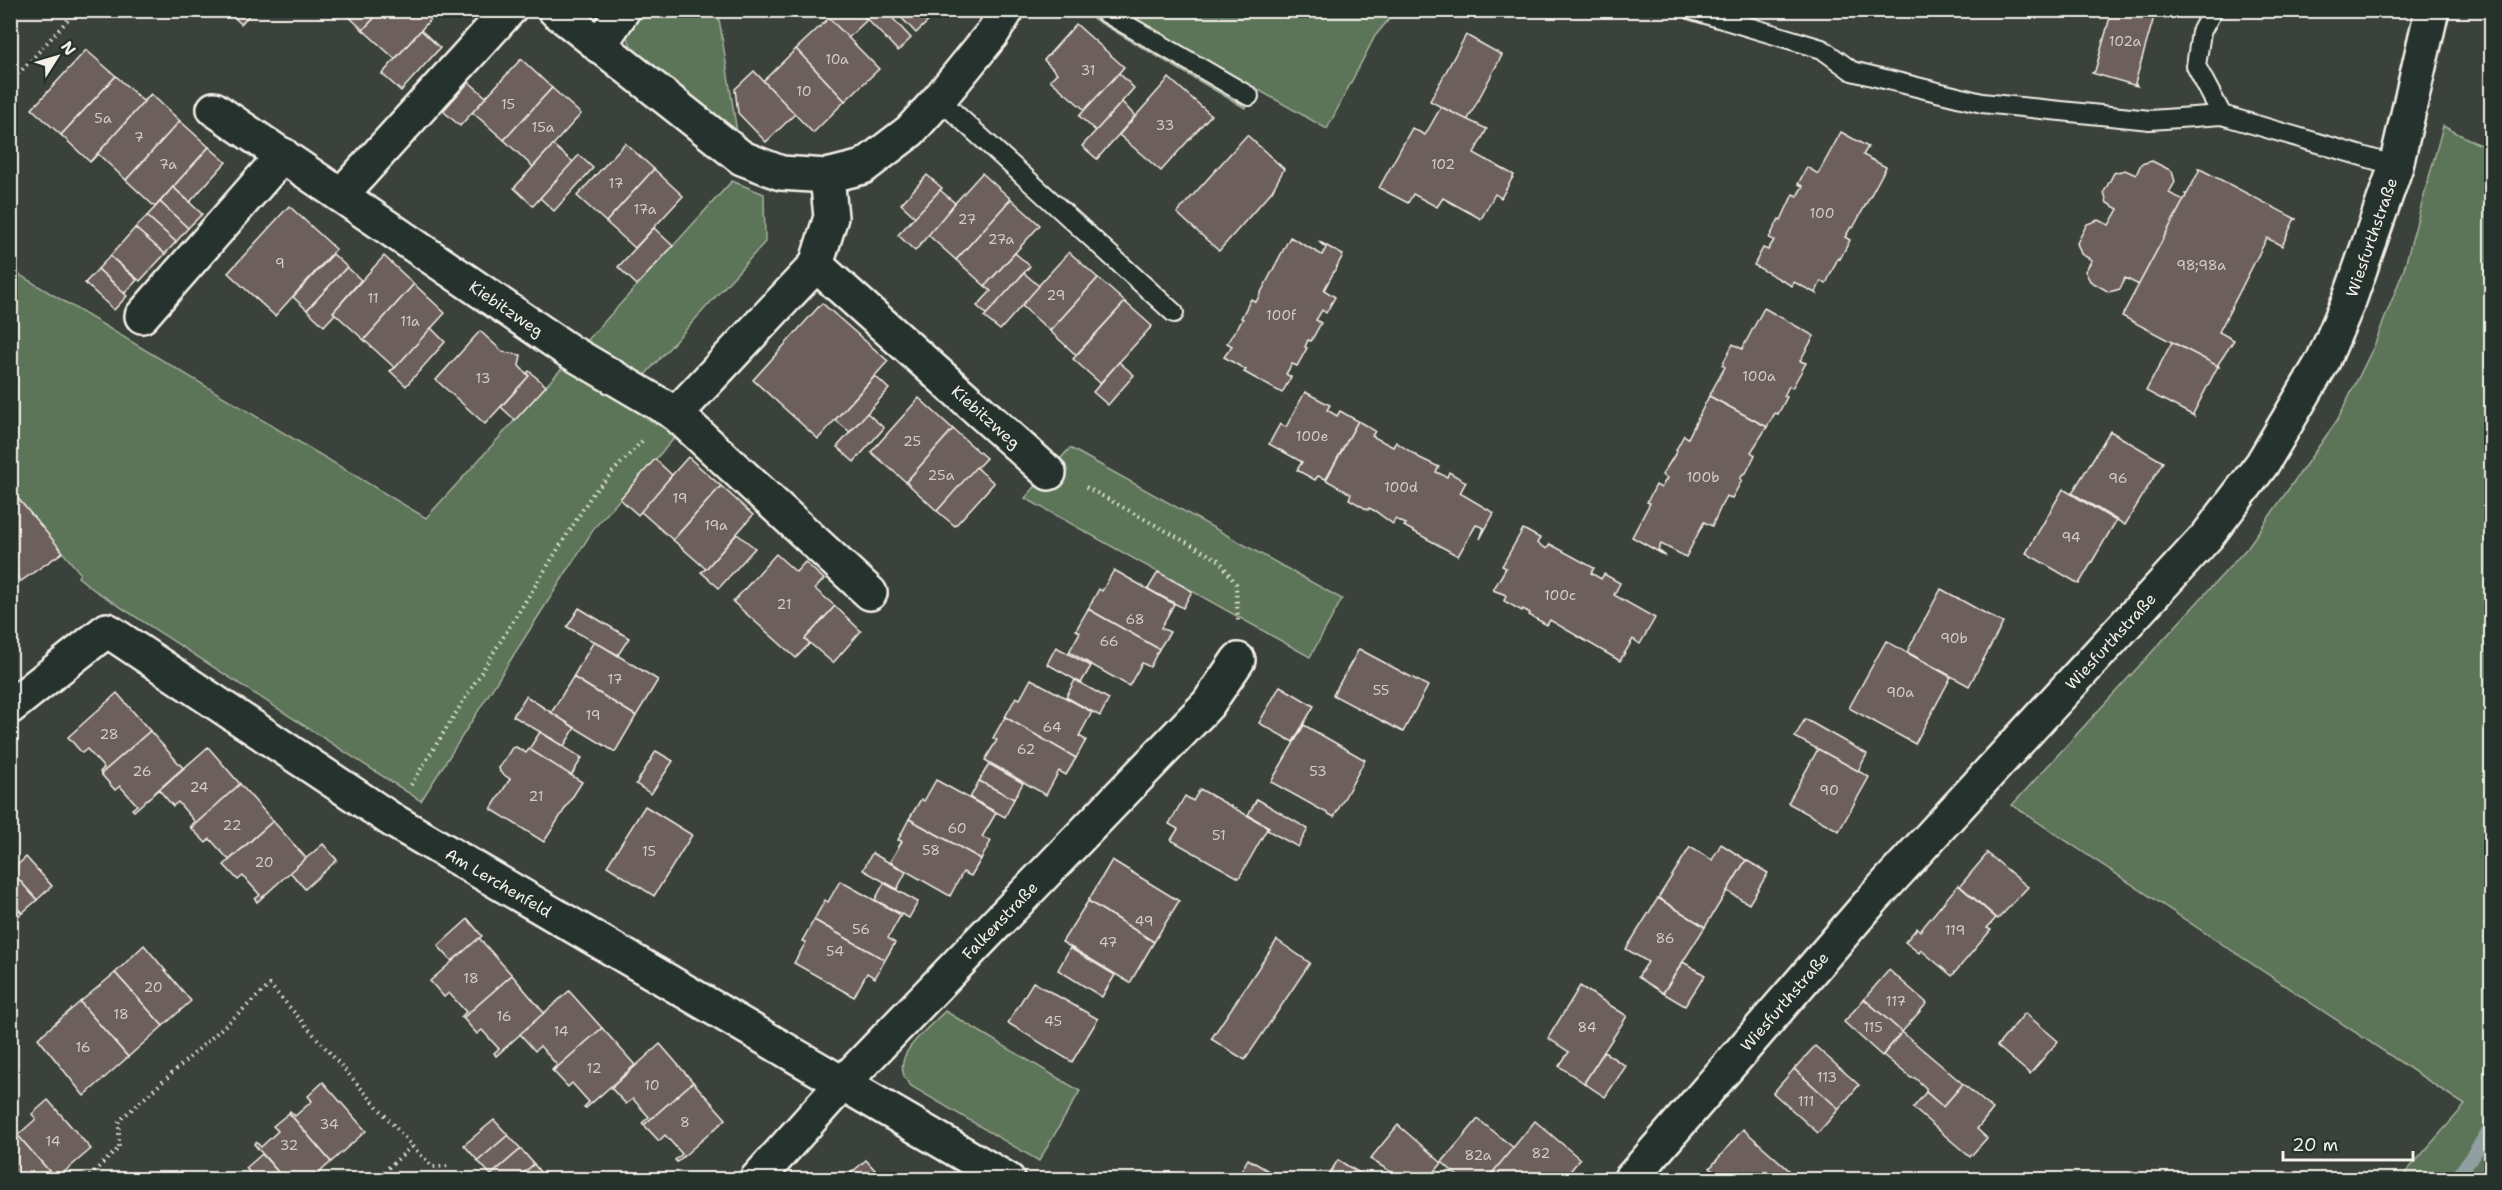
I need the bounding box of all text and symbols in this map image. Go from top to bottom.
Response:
north arrow [27,27,87,87]
house number: 102a [2109,32,2141,50]
text: N [56,37,81,60]
house number: 10a [825,50,849,68]
house number: 31 [1081,61,1095,79]
house number: 10 [796,82,812,100]
house number: 15 [501,95,515,113]
house number: 5a [94,109,112,127]
house number: 33 [1156,116,1174,134]
house number: 15a [532,118,555,136]
house number: 7 [134,128,144,146]
house number: 7a [159,155,177,173]
house number: 102 [1431,155,1455,173]
house number: 17 [609,174,623,192]
street label: Wiesfurthstraße [2341,175,2402,300]
house number: 17a [634,200,657,218]
house number: 100 [1810,204,1834,222]
house number: 27 [958,210,976,228]
house number: 27a [988,230,1015,248]
house number: 9 [275,254,285,272]
house number: 98;98a [2176,256,2226,274]
street label: Kiebitzweg [465,276,548,342]
house number: 29 [1047,286,1065,304]
house number: 11 [367,289,379,307]
house number: 100f [1266,306,1297,324]
house number: 11a [400,312,420,330]
house number: 100a [1742,367,1776,385]
house number: 13 [476,369,490,387]
street label: Kiebitzweg [947,381,1025,454]
house number: 100e [1296,427,1328,445]
house number: 25 [903,432,921,450]
house number: 25a [928,466,955,484]
house number: 100b [1686,468,1720,486]
house number: 96 [2108,469,2128,487]
house number: 100d [1384,478,1418,496]
house number: 19 [672,489,688,507]
house number: 19a [704,516,728,534]
house number: 94 [2061,528,2081,546]
house number: 100c [1544,586,1576,604]
street label: Wiesfurthstraße [2061,588,2161,694]
house number: 21 [777,595,791,613]
house number: 68 [1125,610,1145,628]
house number: 90b [1940,629,1968,647]
house number: 66 [1099,632,1119,650]
house number: 17 [608,670,622,688]
house number: 55 [1373,681,1389,699]
house number: 90a [1886,683,1914,701]
house number: 19 [585,706,601,724]
house number: 64 [1042,718,1062,736]
house number: 28 [99,725,119,743]
house number: 62 [1017,740,1035,758]
house number: 26 [133,762,152,780]
house number: 53 [1309,762,1327,780]
house number: 24 [190,778,209,796]
house number: 90 [1819,781,1839,799]
house number: 21 [529,787,543,805]
house number: 22 [223,816,241,834]
house number: 60 [947,819,967,837]
house number: 51 [1212,826,1226,844]
house number: 58 [922,841,940,859]
house number: 15 [642,842,656,860]
street label: Am Lerchenfeld [441,844,555,922]
house number: 20 [254,853,274,871]
street label: Falkenstraße [957,877,1042,964]
house number: 49 [1135,912,1154,930]
house number: 56 [852,920,870,938]
house number: 119 [1945,921,1965,939]
house number: 86 [1655,929,1675,947]
house number: 47 [1099,933,1117,951]
house number: 54 [826,942,844,960]
street label: Wiesfurthstraße [1736,948,1833,1056]
house number: 18 [463,969,479,987]
house number: 20 [143,978,163,996]
house number: 117 [1886,992,1906,1010]
house number: 18 [113,1005,129,1023]
house number: 16 [496,1007,512,1025]
house number: 45 [1044,1012,1062,1030]
house number: 84 [1577,1018,1597,1036]
house number: 115 [1863,1018,1883,1036]
house number: 14 [553,1022,569,1040]
house number: 16 [75,1038,91,1056]
house number: 12 [587,1059,601,1077]
house number: 113 [1817,1068,1837,1086]
house number: 10 [644,1076,660,1094]
house number: 111 [1798,1092,1814,1110]
house number: 8 [680,1113,690,1131]
house number: 34 [319,1115,339,1133]
scale bar [2283,1124,2414,1162]
house number: 14 [45,1132,61,1150]
text: 20 m [2292,1133,2338,1157]
house number: 32 [280,1136,298,1154]
house number: 82 [1532,1144,1550,1162]
house number: 82a [1465,1146,1492,1164]

